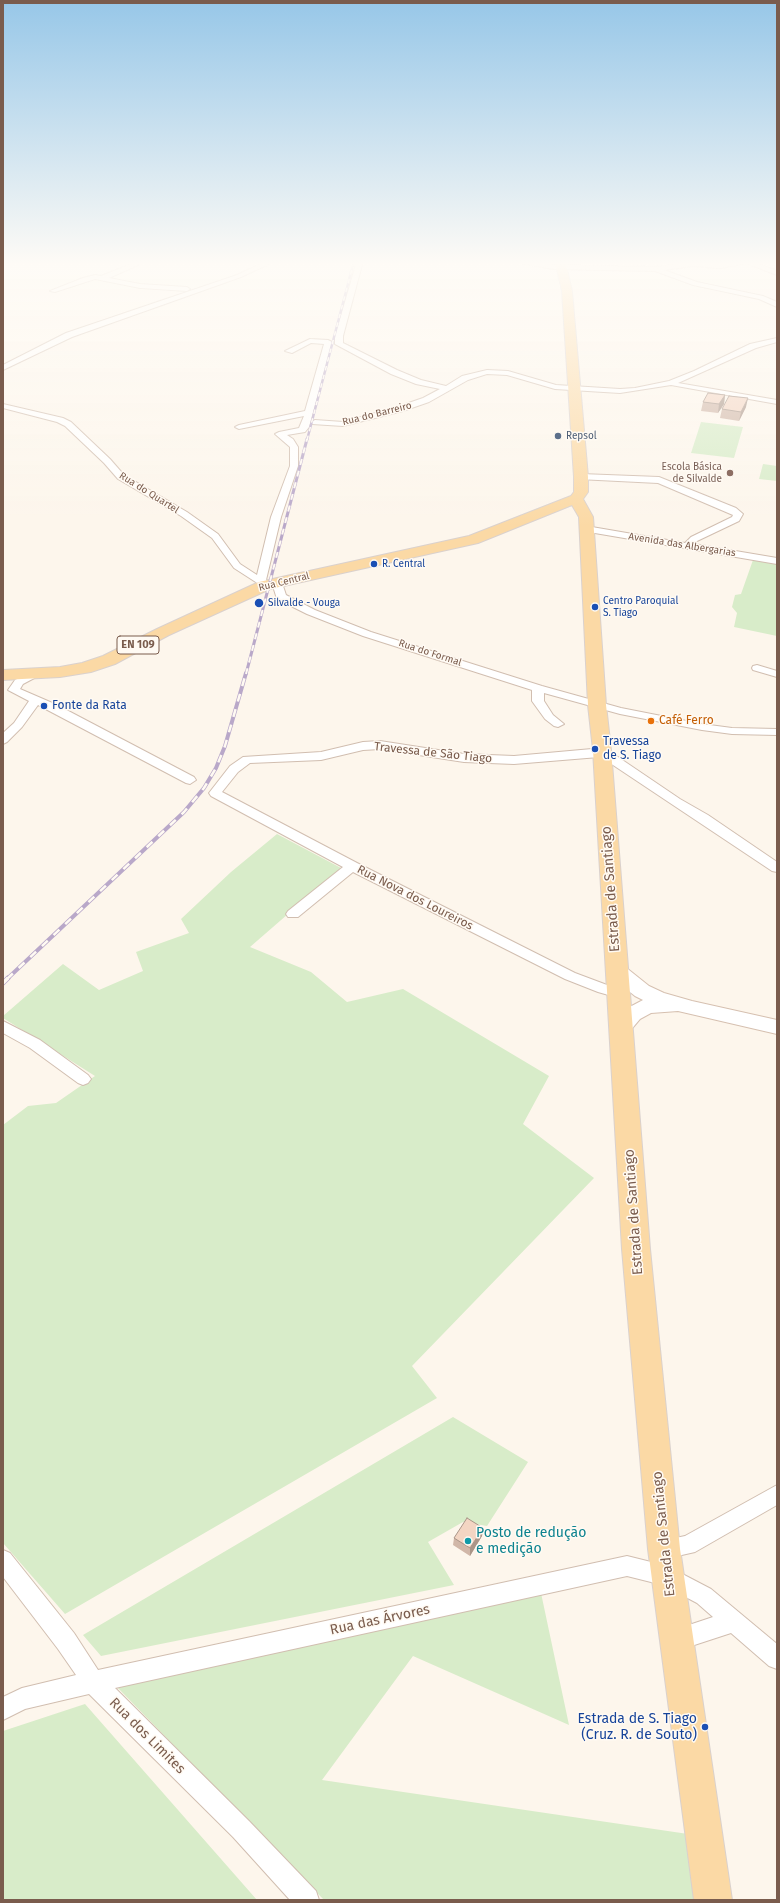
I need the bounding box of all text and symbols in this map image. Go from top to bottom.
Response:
street label: Rua do Barreiro [341,400,413,428]
place label: Repsol [566,430,597,442]
marker: Repsol [553,431,563,441]
place label: Escola Básica de Silvalde [662,461,722,484]
marker: Escola Básica de Silvalde [725,468,735,478]
street label: Rua do Quartel [117,470,181,516]
street label: Avenida das Albergarias [628,531,736,559]
place label: R. Central [382,558,425,570]
marker: R. Central [369,559,379,569]
street label: Rua Central [257,570,311,594]
place label: Centro Paroquial S. Tiago [603,595,678,618]
marker: Silvalde - Vouga [253,597,265,609]
place label: Silvalde - Vouga [268,597,340,609]
marker: Centro Paroquial S. Tiago [590,602,600,612]
road number: EN 109 [117,636,159,654]
street label: Rua do Formal [397,637,463,669]
place label: Fonte da Rata [52,699,127,713]
marker: Fonte da Rata [39,701,49,711]
place label: Café Ferro [659,714,714,728]
marker: Café Ferro [646,716,656,726]
place label: Travessa de S. Tiago [603,735,662,763]
street label: Travessa de São Tiago [373,740,493,766]
marker: Travessa de S. Tiago [590,744,600,754]
street label: Estrada de Santiago [598,826,624,952]
street label: Rua Nova dos Loureiros [355,862,475,934]
street label: Estrada de Santiago [621,1149,647,1275]
street label: Estrada de Santiago [649,1470,679,1598]
place label: Posto de redução e medição [476,1525,586,1558]
marker: Posto de redução e medição [463,1536,473,1546]
street label: Rua das Árvores [329,1601,431,1639]
street label: Rua dos Limites [105,1694,189,1778]
place label: Estrada de S. Tiago (Cruz. R. de Souto) [577,1711,697,1744]
marker: Estrada de S. Tiago (Cruz. R. de Souto) [700,1722,710,1732]

